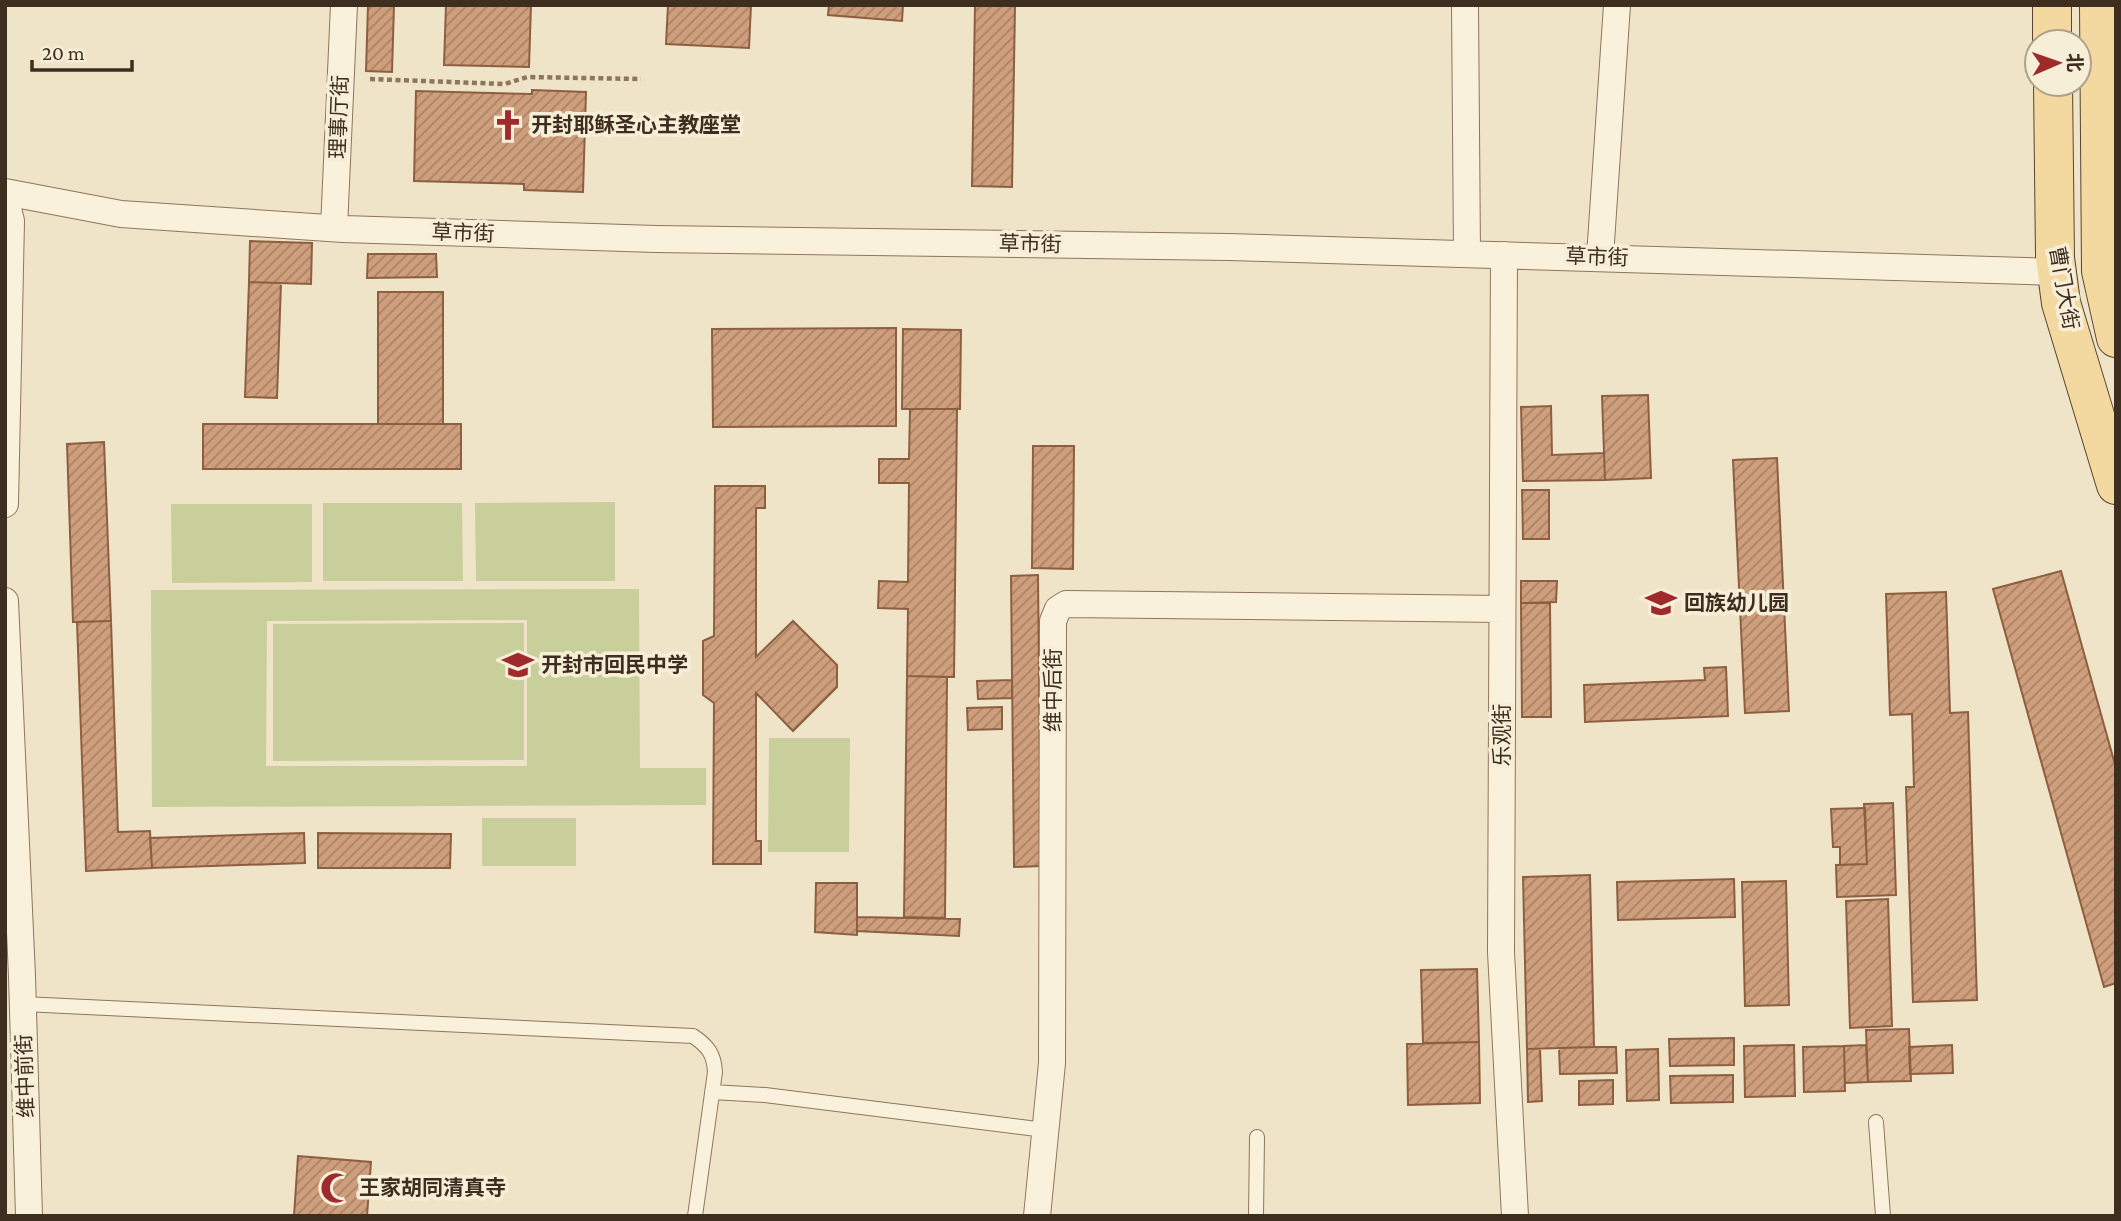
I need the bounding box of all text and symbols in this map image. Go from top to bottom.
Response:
scale bar [32,28,131,72]
north arrow [2023,28,2093,98]
text: 20 m [42,41,85,65]
text: 北 [2064,53,2085,72]
street label: 理事厅街 [326,75,352,159]
church icon: 开封耶稣圣心主教座堂 [491,108,525,142]
place label: 开封耶稣圣心主教座堂 [531,113,741,137]
street label: 草市街 [431,220,495,246]
street label: 草市街 [998,231,1062,257]
street label: 草市街 [1565,244,1629,270]
street label: 曹门大街 [2045,245,2083,331]
school or university icon: 回族幼儿园 [1644,586,1678,620]
place label: 回族幼儿园 [1684,591,1789,615]
school or university icon: 开封市回民中学 [501,648,535,682]
street label: 维中后街 [1041,648,1065,732]
place label: 开封市回民中学 [541,653,688,677]
street label: 乐观街 [1490,704,1514,767]
street label: 维中前街 [12,1034,38,1118]
mosque icon: 王家胡同清真寺 [319,1171,353,1205]
place label: 王家胡同清真寺 [359,1176,506,1200]

